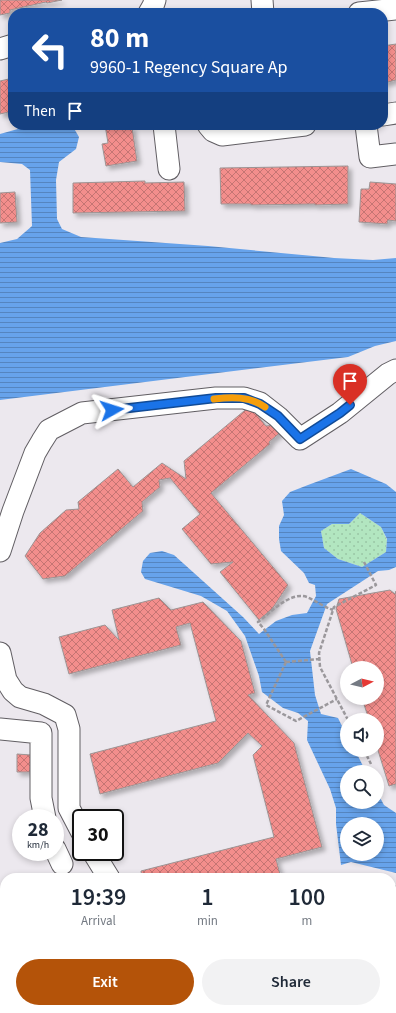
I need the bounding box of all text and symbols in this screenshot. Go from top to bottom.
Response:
text: 80 m [90,18,149,58]
icon: left [24,24,76,76]
text: 9960-1 Regency Square Ap [90,55,288,80]
icon: arrive [64,100,86,122]
text: Then [24,101,56,122]
pin [333,364,367,405]
icon: arrive [339,370,361,392]
position arrow [91,389,133,431]
north arrow [340,661,384,705]
map controls [340,661,384,861]
button: sound [340,713,384,757]
button: search [340,765,384,809]
speed limit sign: 30 [72,809,124,861]
text: 28 [27,816,49,844]
button: layers [340,817,384,861]
text: km/h [27,838,49,852]
text: 19:39 [71,880,126,915]
text: 1 [201,880,214,915]
text: 100 [289,880,325,915]
text: Arrival [81,912,116,930]
text: min [197,912,218,930]
text: m [302,912,312,930]
button: Exit [16,959,194,1005]
button: Share [202,959,380,1005]

